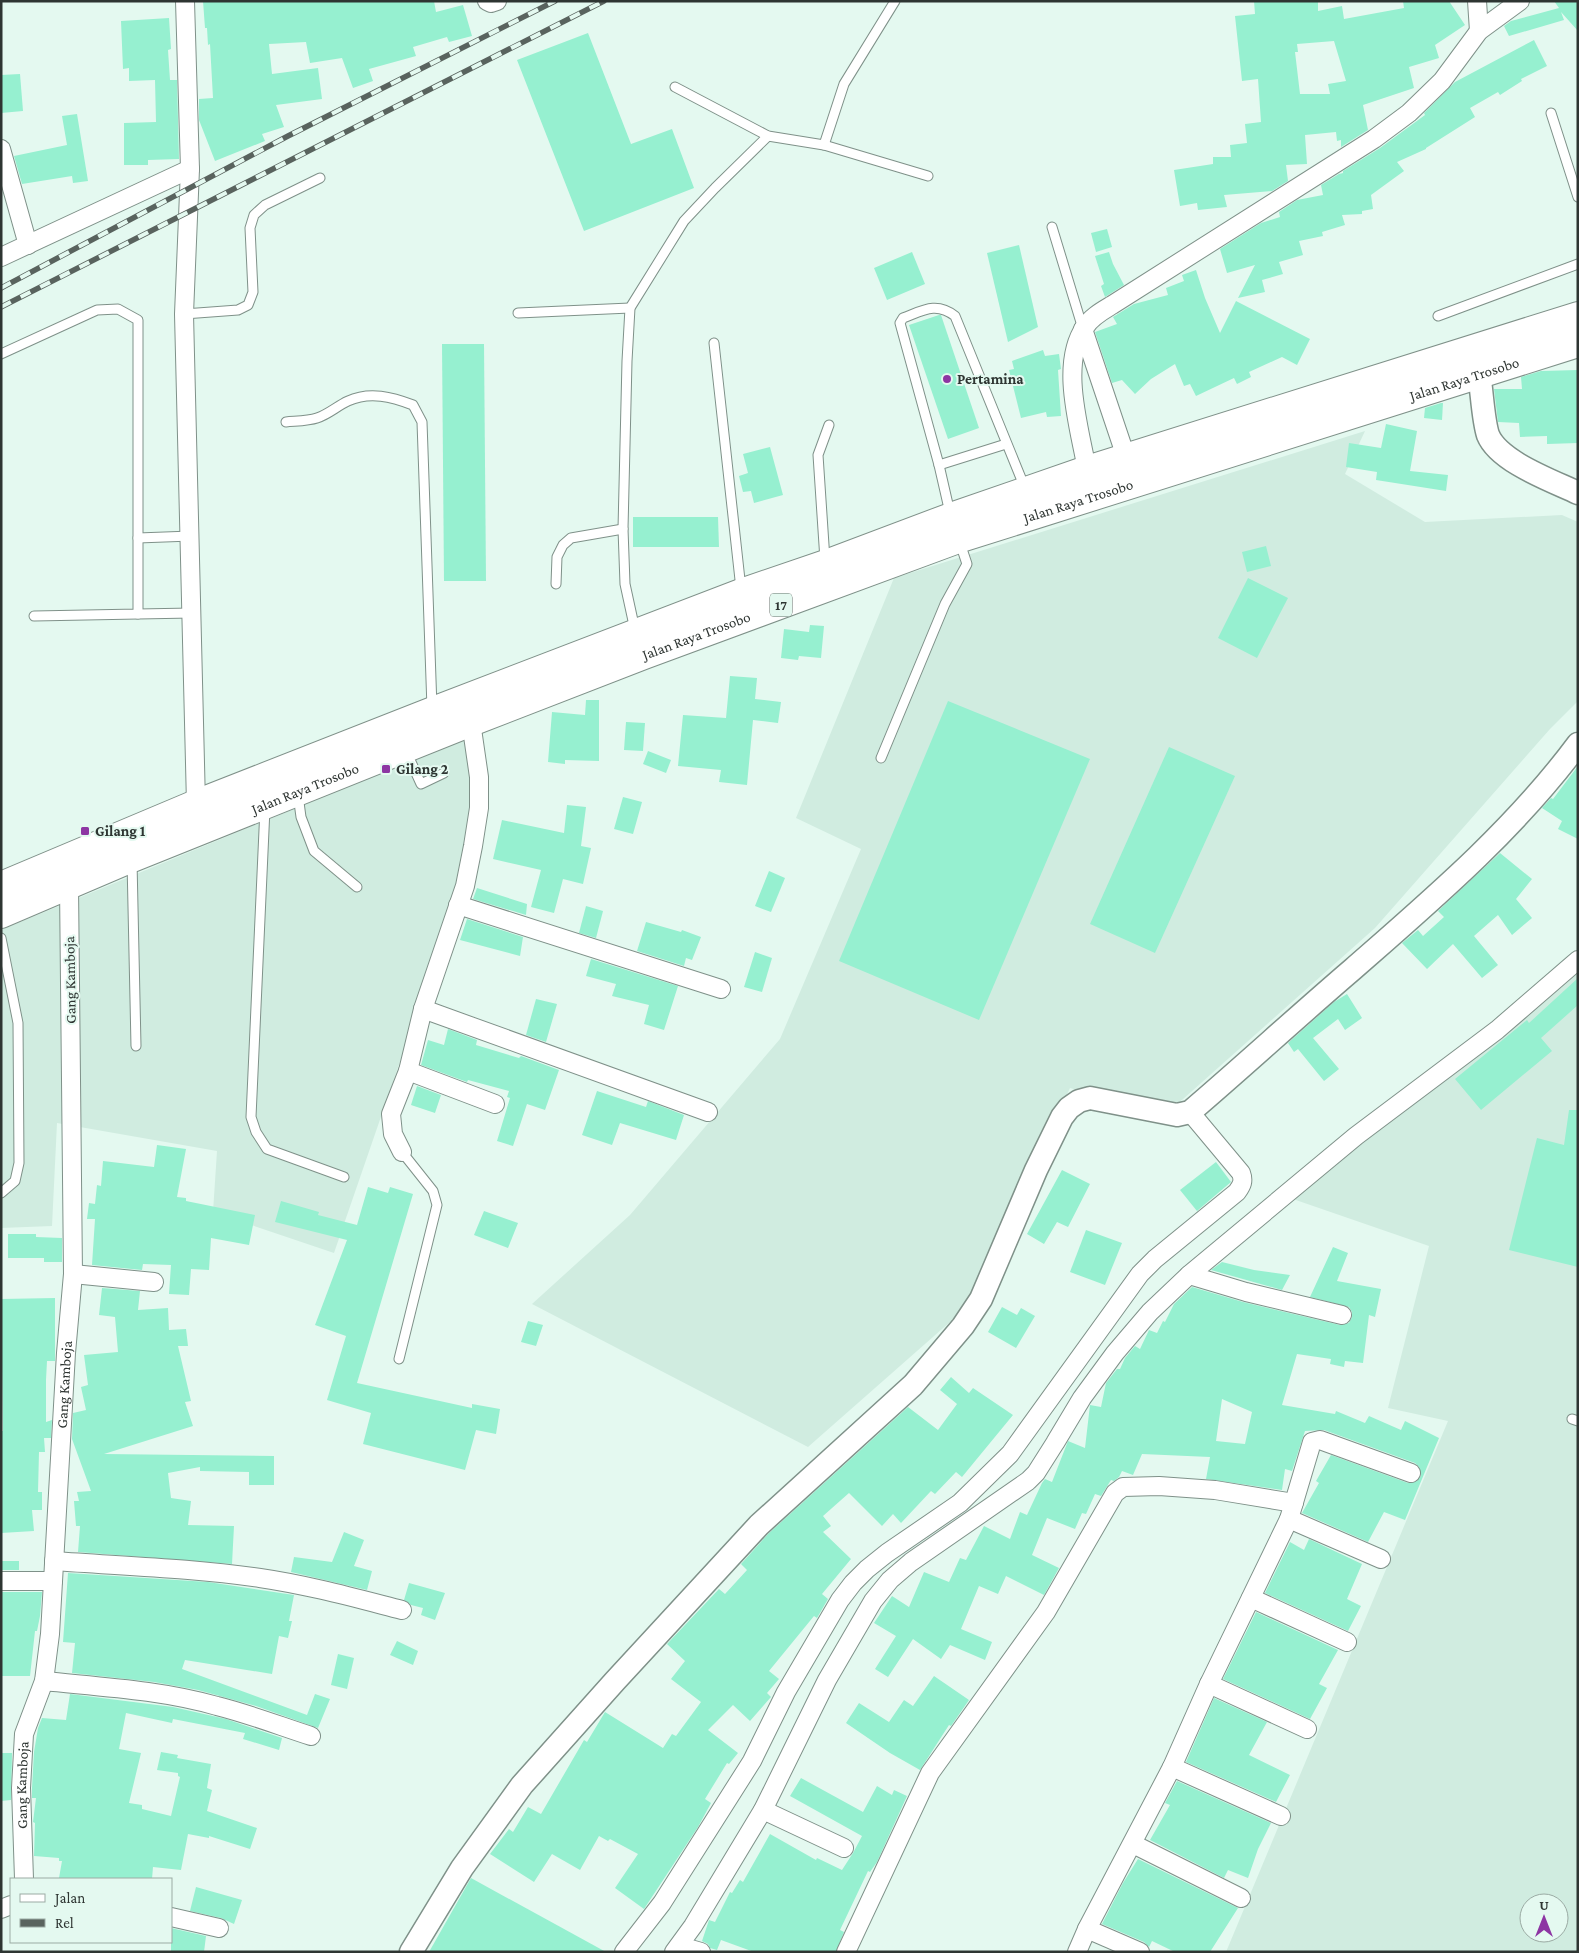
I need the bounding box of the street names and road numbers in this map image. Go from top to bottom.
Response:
street label: Jalan Raya Trosobo [1406,354,1521,405]
street label: Jalan Raya Trosobo [1019,476,1135,527]
road number: 17 [770,594,792,616]
street label: Jalan Raya Trosobo [638,608,753,665]
street label: Jalan Raya Trosobo [247,760,361,819]
street label: Gang Kamboja [61,936,80,1024]
street label: Gang Kamboja [54,1340,75,1429]
street label: Gang Kamboja [13,1741,32,1829]

